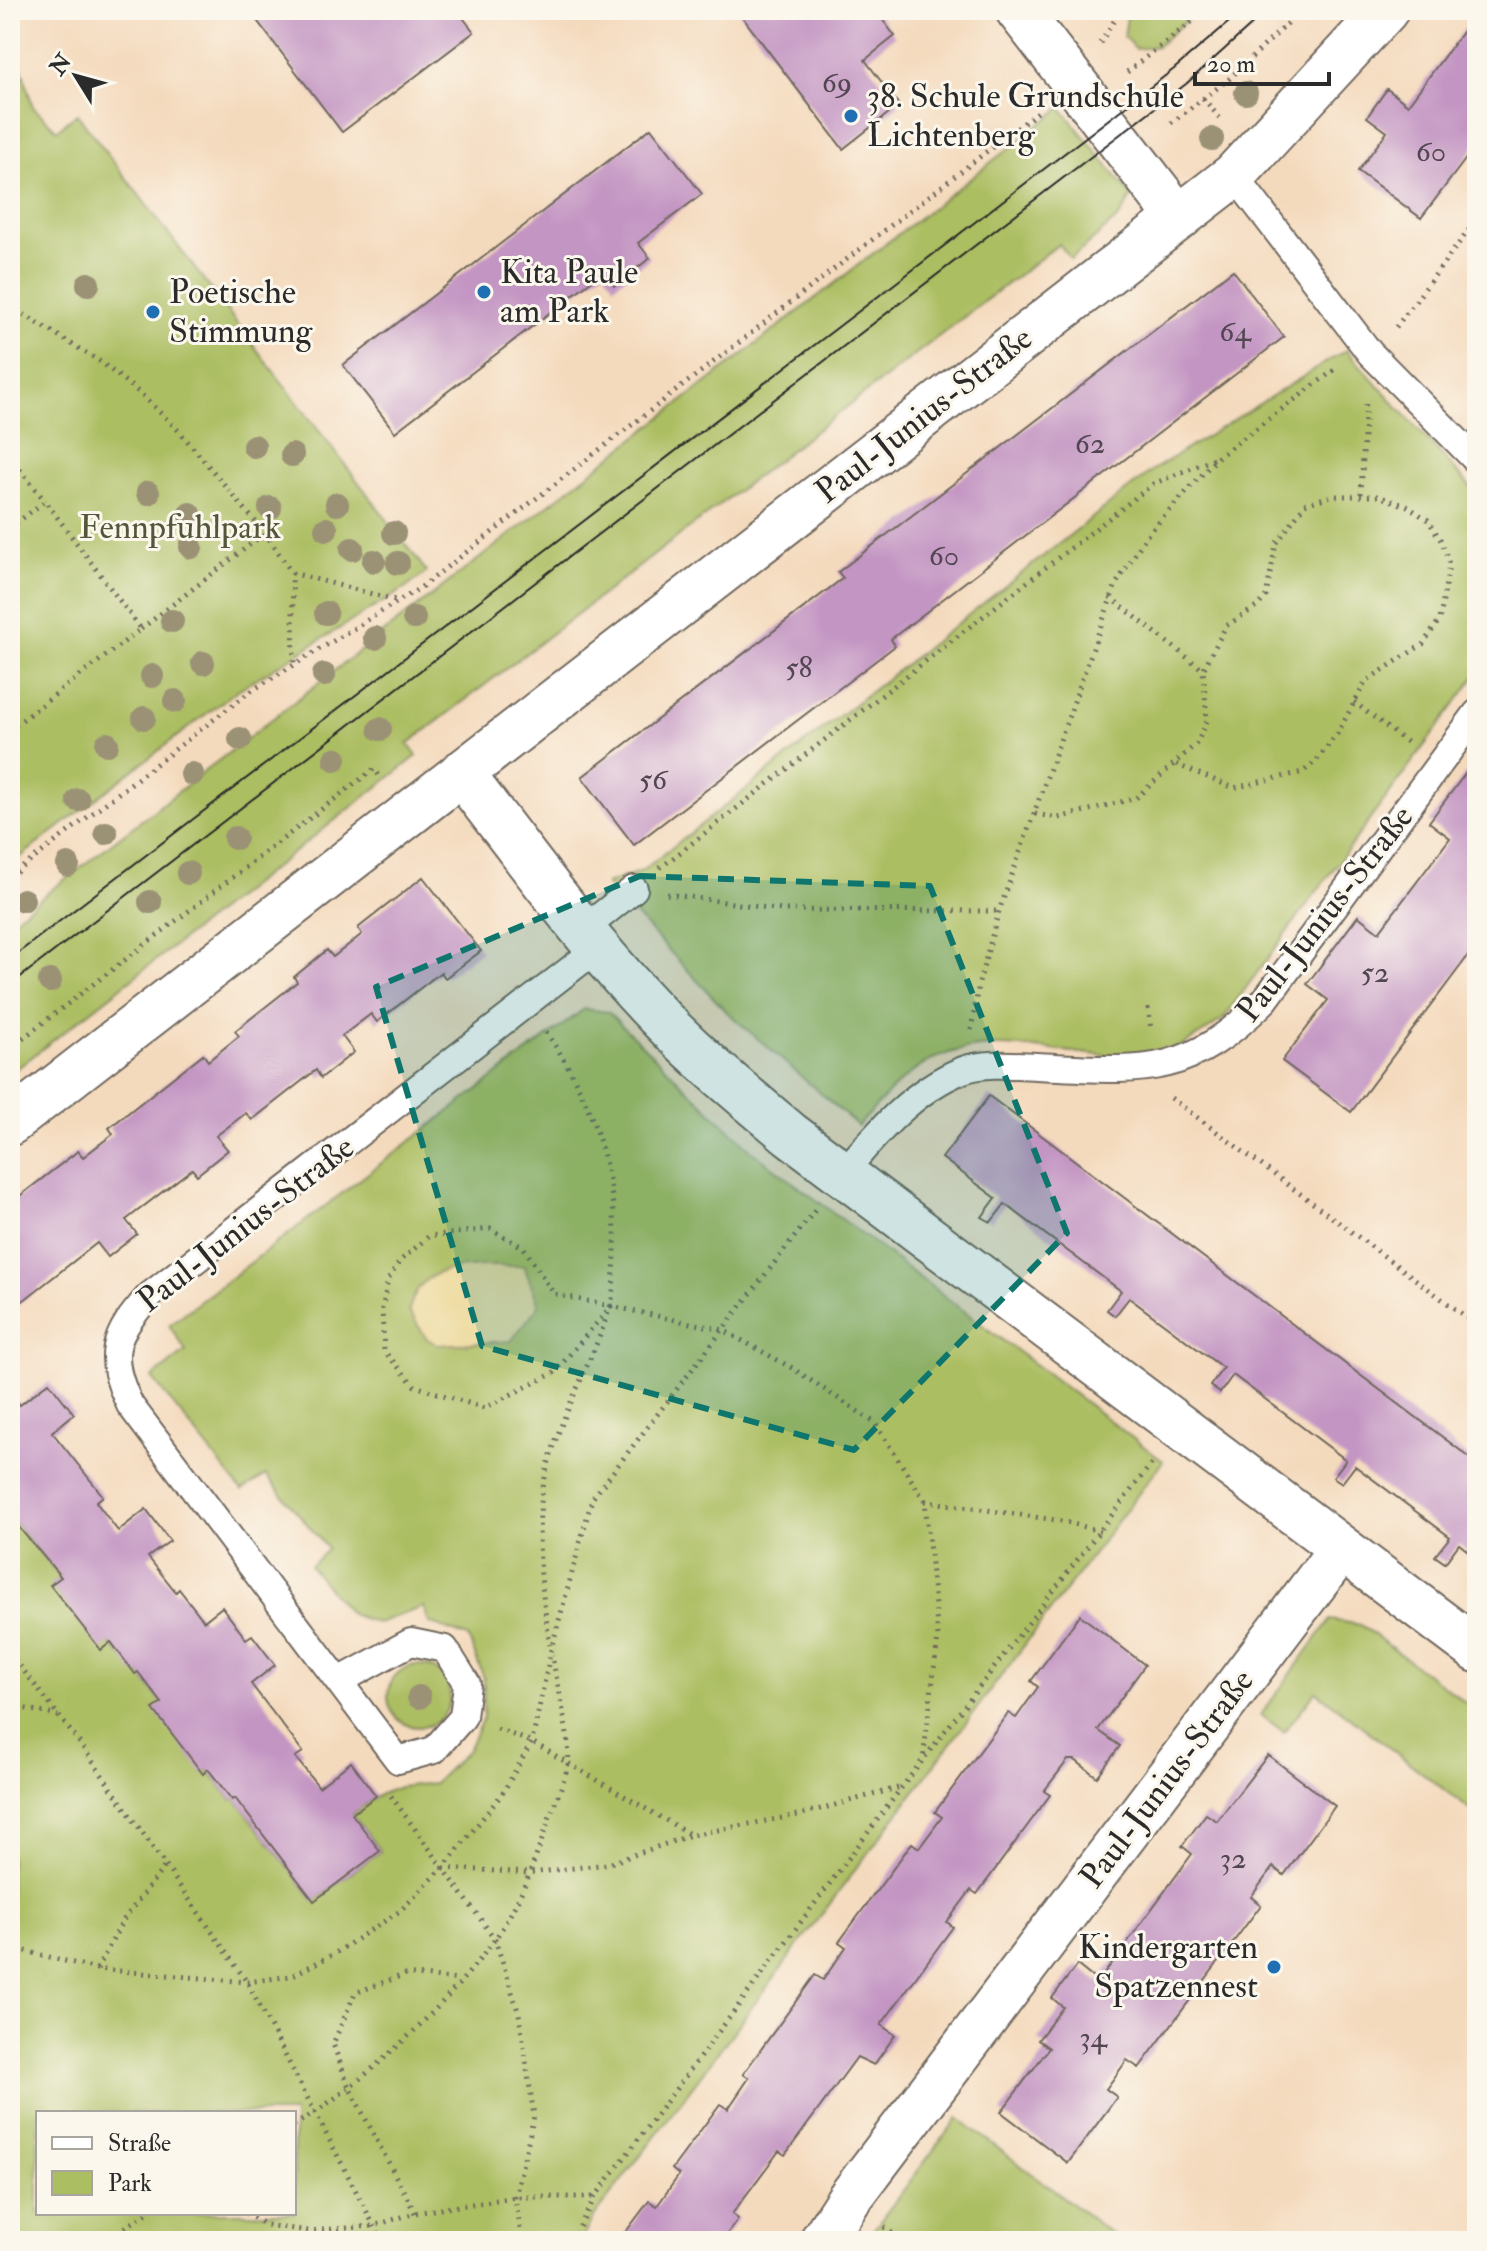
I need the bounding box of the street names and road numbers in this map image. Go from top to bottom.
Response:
street label: Paul-Junius-Straße [807,317,1041,513]
street label: Paul-Junius-Straße [1227,797,1423,1031]
street label: Paul-Junius-Straße [129,1126,363,1322]
street label: Paul-Junius-Straße [1071,1661,1263,1897]

